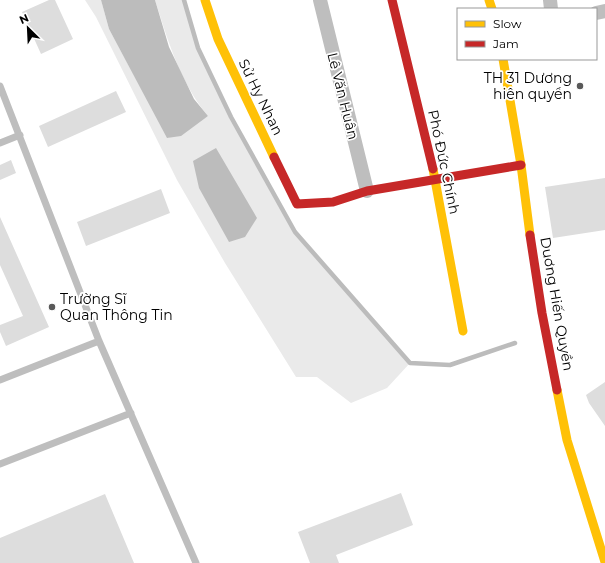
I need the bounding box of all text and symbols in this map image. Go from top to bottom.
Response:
north arrow [8,8,48,48]
legend [457,8,597,60]
text: N [17,11,31,27]
text: Slow [493,16,522,31]
text: Jam [492,36,519,51]
street label: Lê Văn Huân [323,51,363,141]
street label: Sử Hy Nhan [235,56,287,138]
place label: TH 31 Dương hiên quyền [484,69,572,103]
marker: TH 31 Dương hiên quyền [575,81,585,91]
street label: Phó Đức Chính [424,108,464,216]
street label: Duơng Hiến Quyền [536,236,578,372]
place label: Trường Sĩ Quan Thông Tin [60,290,173,324]
marker: Trường Sĩ Quan Thông Tin [47,302,57,312]

